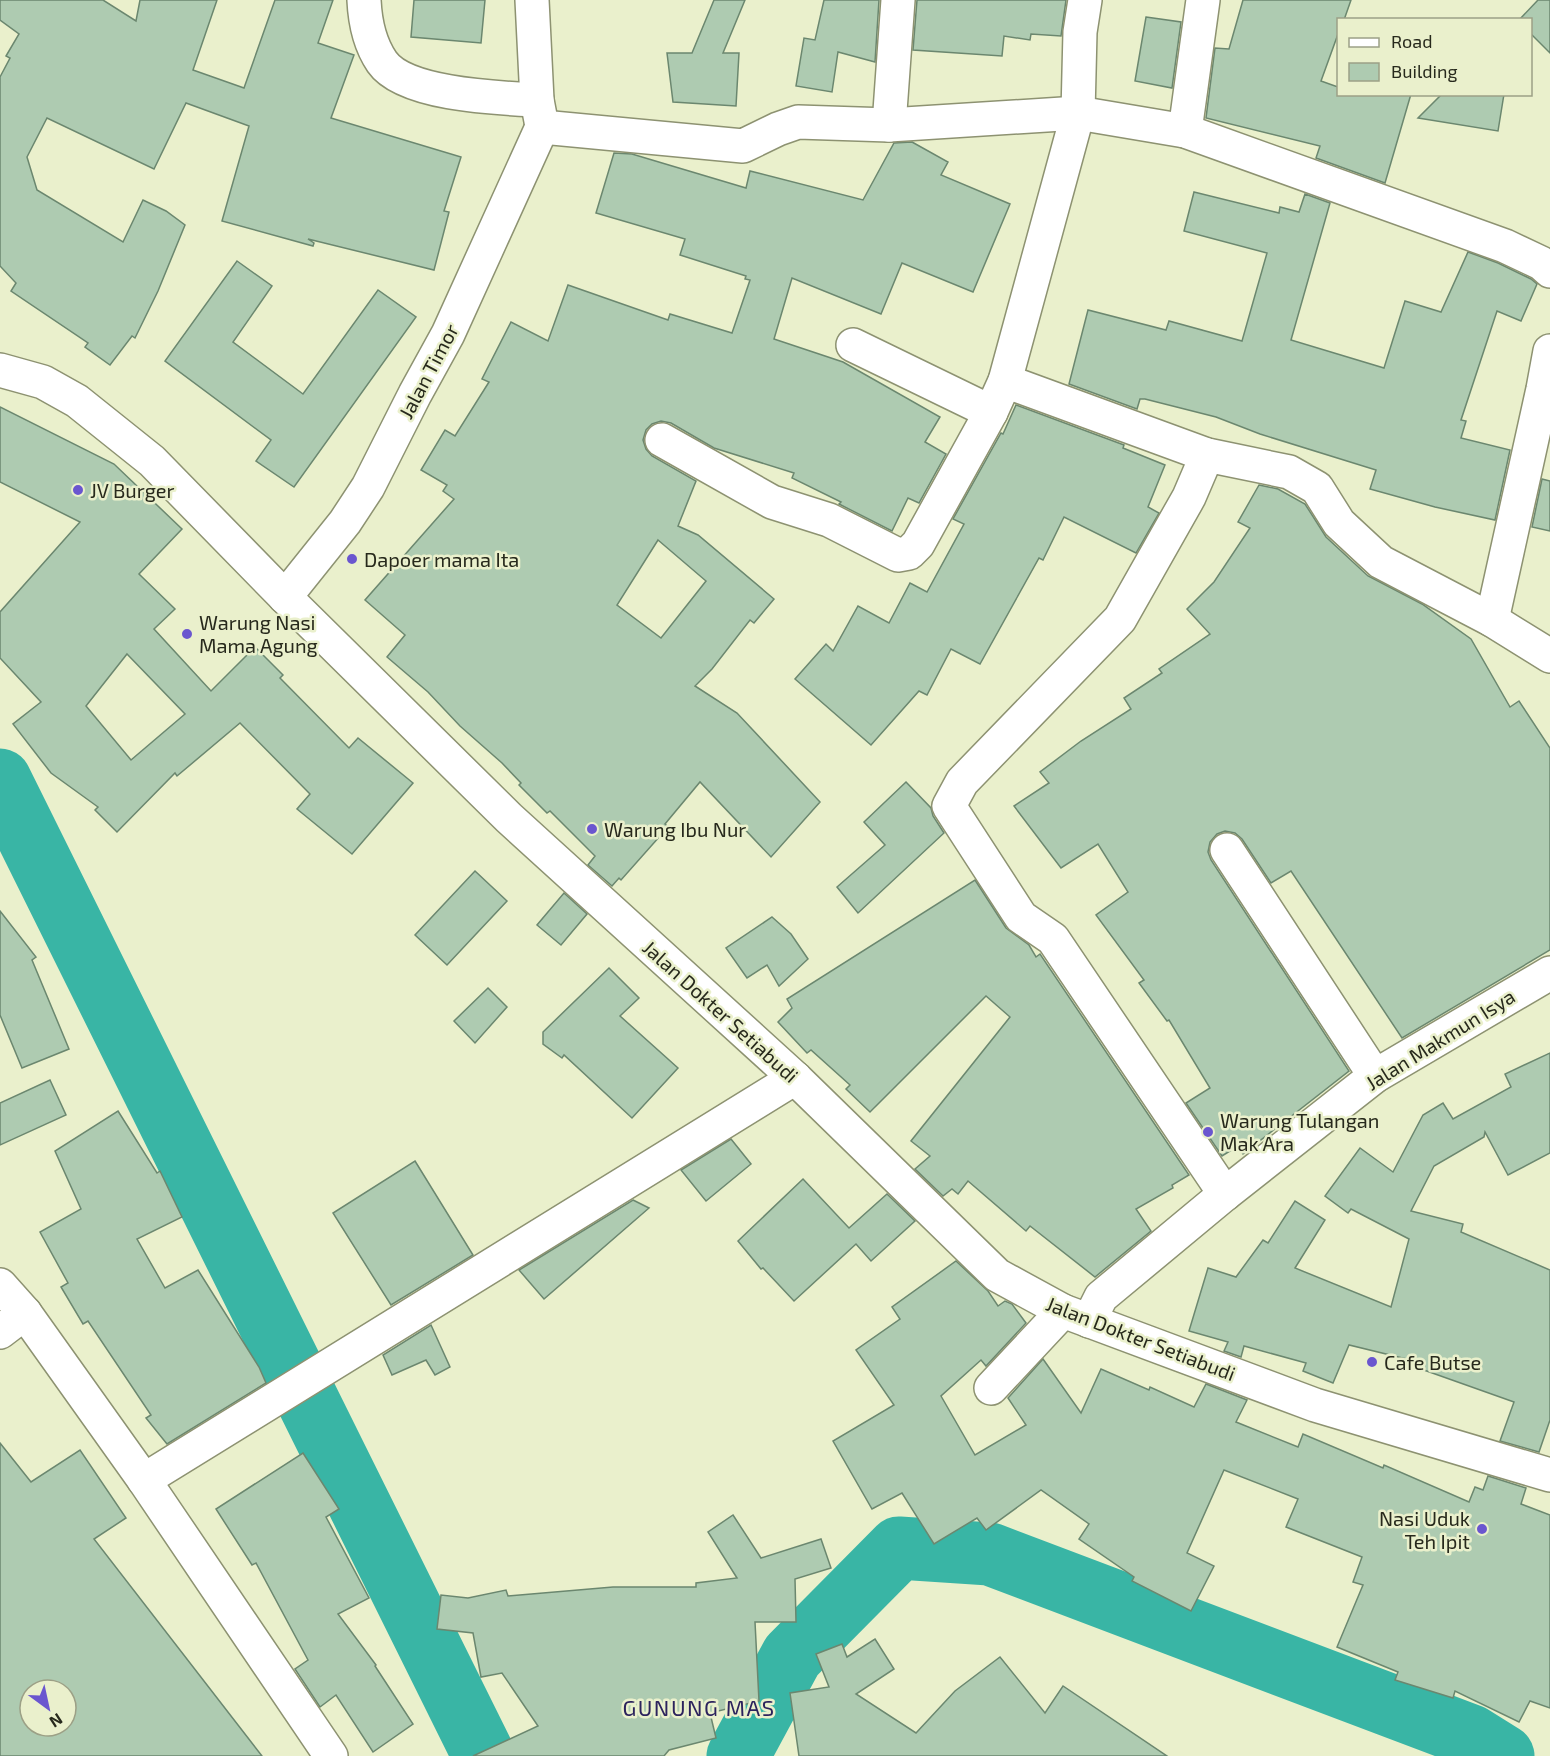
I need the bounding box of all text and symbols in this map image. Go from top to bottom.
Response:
legend [1337,18,1532,96]
text: Road [1391,30,1432,52]
text: Building [1391,60,1458,82]
street label: Jalan Timor [393,320,463,422]
place label: JV Burger [90,478,175,502]
marker: JV Burger [71,483,85,497]
place label: Dapoer mama Ita [364,547,519,571]
marker: Dapoer mama Ita [345,552,359,566]
place label: Warung Nasi Mama Agung [199,610,318,657]
marker: Warung Nasi Mama Agung [180,627,194,641]
place label: Warung Ibu Nur [604,817,746,841]
marker: Warung Ibu Nur [585,822,599,836]
street label: Jalan Dokter Setiabudi [638,935,804,1087]
street label: Jalan Makmun Isya [1361,983,1519,1095]
place label: Warung Tulangan Mak Ara [1220,1108,1379,1155]
marker: Warung Tulangan Mak Ara [1201,1125,1215,1139]
street label: Jalan Dokter Setiabudi [1043,1291,1239,1385]
place label: Cafe Butse [1384,1350,1481,1374]
marker: Cafe Butse [1365,1355,1379,1369]
place label: Nasi Uduk Teh Ipit [1379,1506,1470,1553]
marker: Nasi Uduk Teh Ipit [1475,1522,1489,1536]
north arrow [18,1678,78,1738]
district label: GUNUNG MAS [622,1694,776,1720]
text: N [46,1710,66,1732]

